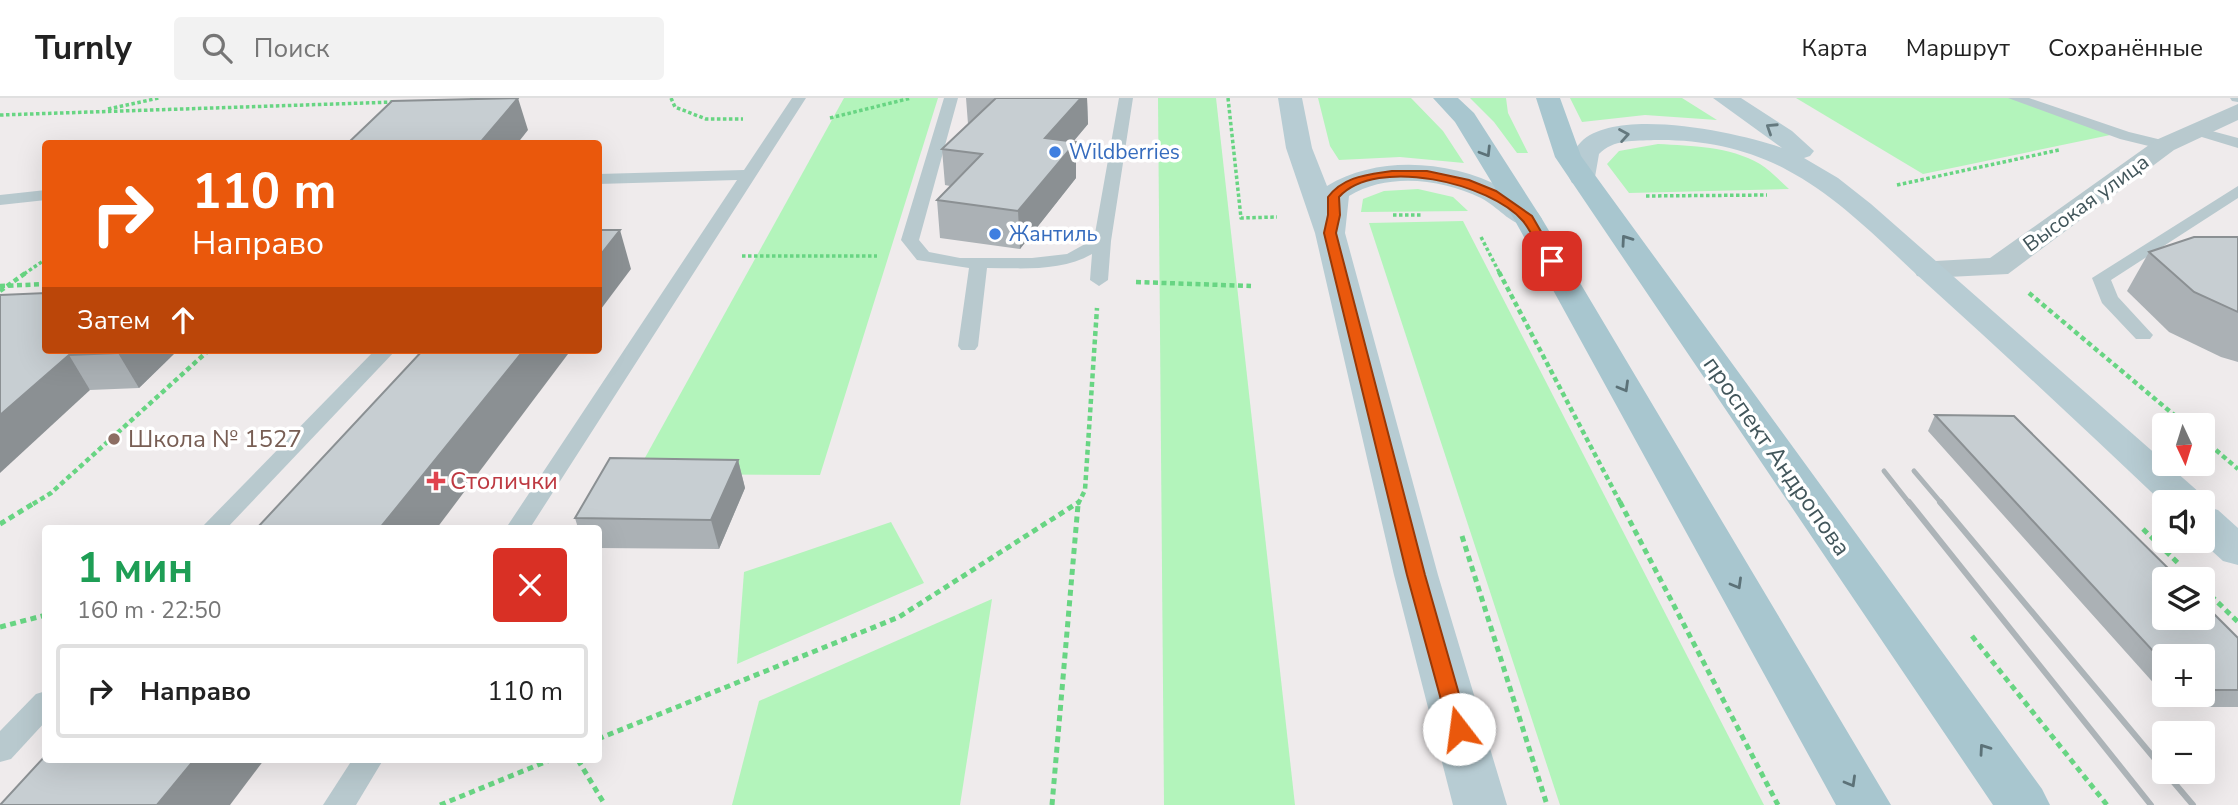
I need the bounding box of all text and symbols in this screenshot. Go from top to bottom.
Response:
search box [174,17,664,80]
text: Turnly [35,26,132,71]
icon: search [198,29,236,67]
text: Поиск [254,31,329,66]
text: Карта [1802,32,1868,64]
text: Маршрут [1906,32,2010,64]
text: Сохранённые [2048,32,2203,64]
one-way arrow [1766,124,1779,137]
one-way arrow [1618,128,1630,143]
place label: Wildberries [1069,138,1180,166]
marker: Wildberries [1047,144,1063,160]
one-way arrow [1478,144,1491,157]
street label: Высокая улица [2017,148,2155,258]
text: 110 m [192,158,336,225]
icon: right [77,168,168,259]
place label: Жантиль [1009,220,1098,248]
text: Направо [192,222,324,265]
marker: Жантиль [987,226,1003,242]
pin [1522,231,1582,291]
one-way arrow [1622,235,1634,248]
icon: arrive [1533,242,1571,280]
icon: ahead [164,301,202,339]
text: Затем [77,303,150,338]
street label: проспект Андропова [1696,350,1858,562]
one-way arrow [1616,380,1629,393]
north arrow [2152,413,2216,476]
map controls [2152,413,2215,784]
place label: Школа № 1527 [128,423,302,455]
marker: Школа № 1527 [106,431,122,447]
place label: Столички [450,465,558,497]
marker: Столички [428,473,444,489]
button: sound [2152,490,2215,553]
text: 1 мин [77,540,193,597]
button: close [493,548,567,622]
button: layers [2152,567,2215,630]
one-way arrow [1729,577,1742,590]
text: 160 m · 22:50 [77,595,222,626]
button: + [2152,644,2215,707]
icon: right [81,672,119,710]
text: Направо [140,674,251,709]
text: 110 m [487,674,563,709]
position arrow [1422,692,1496,766]
button: − [2152,721,2215,784]
one-way arrow [1980,744,1992,757]
one-way arrow [1843,774,1856,787]

